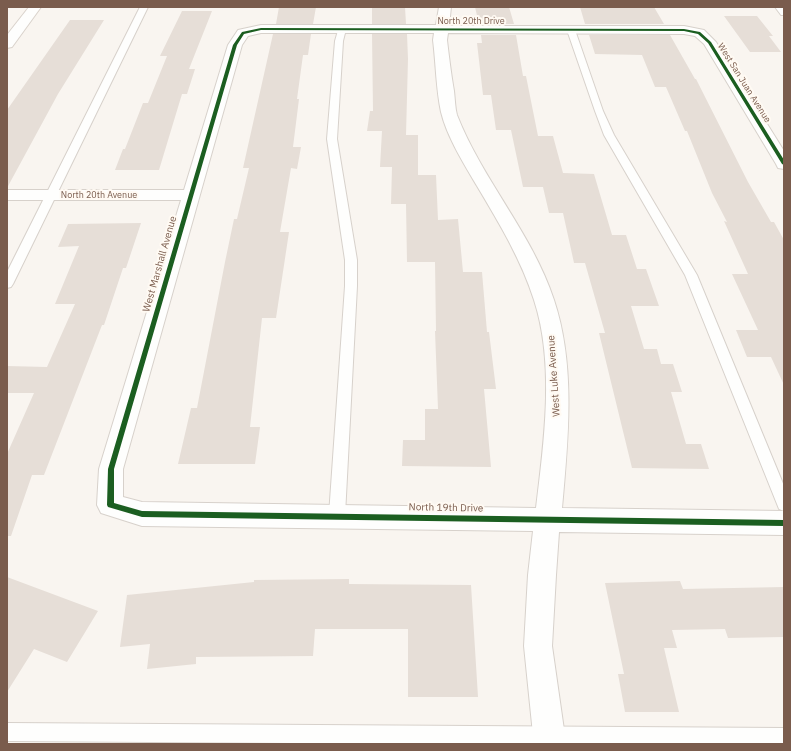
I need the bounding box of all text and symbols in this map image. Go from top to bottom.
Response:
street label: North 20th Drive [437,16,505,26]
street label: West San Juan Avenue [715,41,773,125]
street label: North 20th Avenue [61,190,137,200]
street label: West Marshall Avenue [141,215,179,313]
street label: West Luke Avenue [545,335,563,417]
street label: North 19th Drive [409,501,483,515]

